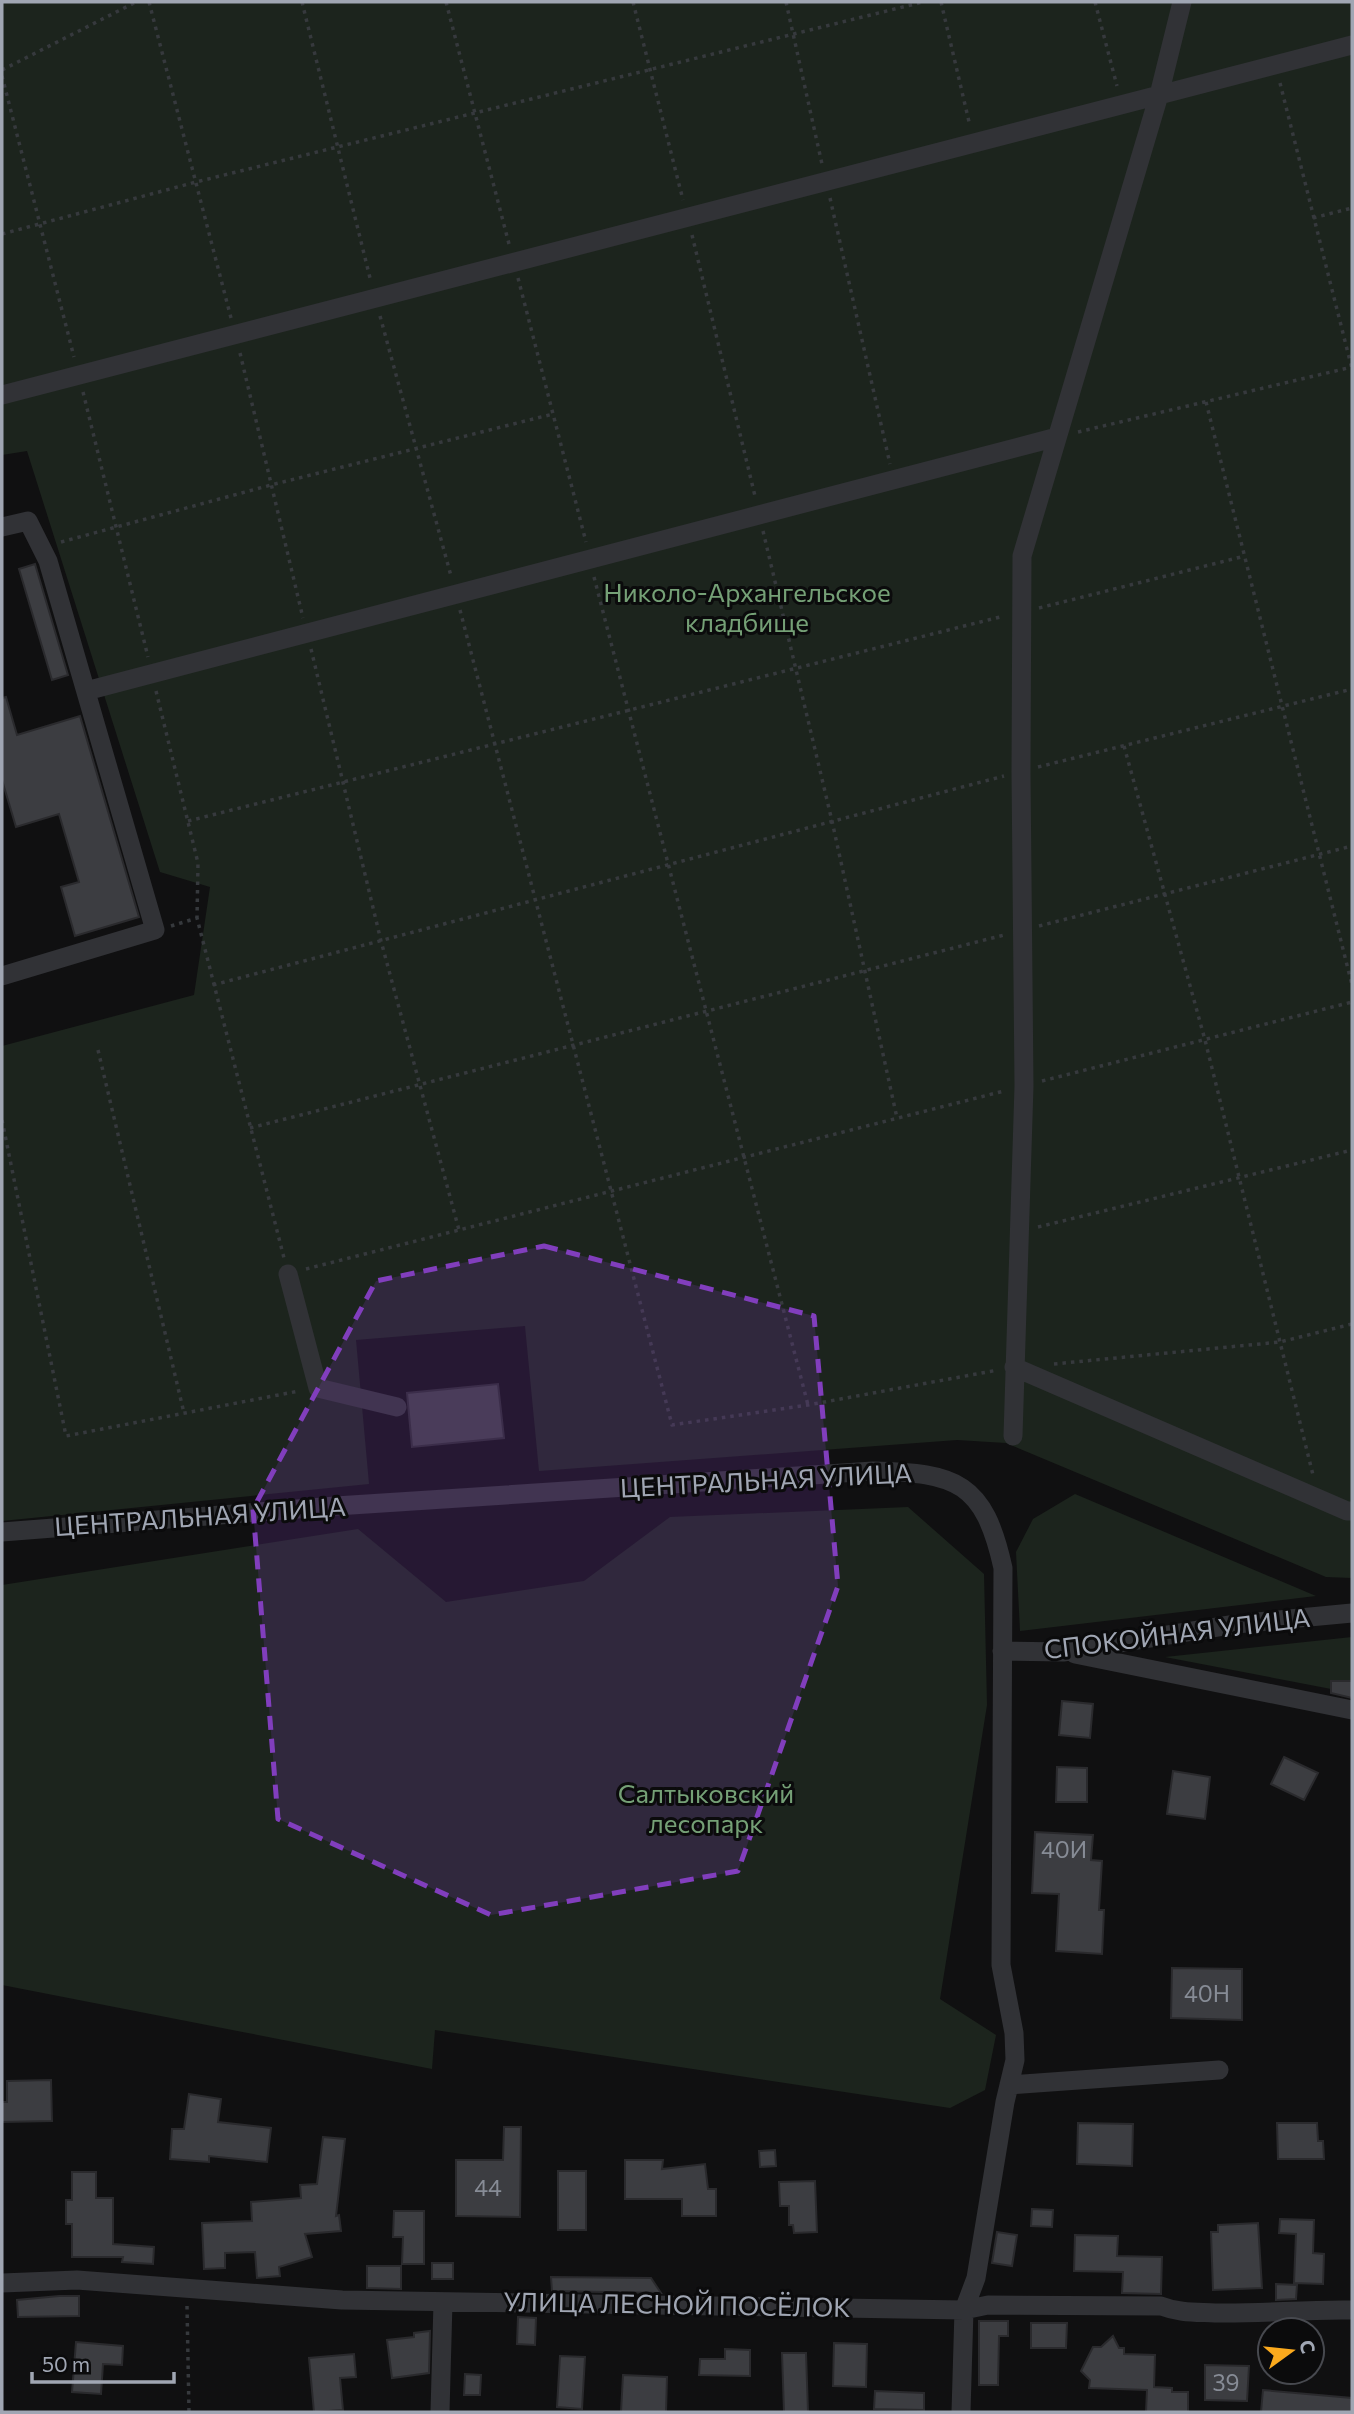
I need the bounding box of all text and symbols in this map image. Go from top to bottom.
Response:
park label: Николо-Архангельское кладбище [603,576,891,637]
street label: ЦЕНТРАЛЬНАЯ УЛИЦА [619,1456,913,1503]
street label: ЦЕНТРАЛЬНАЯ УЛИЦА [53,1490,347,1541]
street label: СПОКОЙНАЯ УЛИЦА [1042,1601,1312,1664]
park label: Салтыковский лесопарк [618,1777,794,1838]
house number: 40И [1041,1835,1087,1863]
house number: 40Н [1184,1979,1230,2007]
house number: 44 [474,2173,502,2201]
street label: УЛИЦА ЛЕСНОЙ ПОСЁЛОК [503,2285,851,2322]
north arrow [1256,2316,1326,2386]
text: С [1295,2337,1321,2356]
scale bar [32,2340,173,2384]
text: 50 m [42,2351,90,2376]
house number: 39 [1212,2368,1240,2396]

